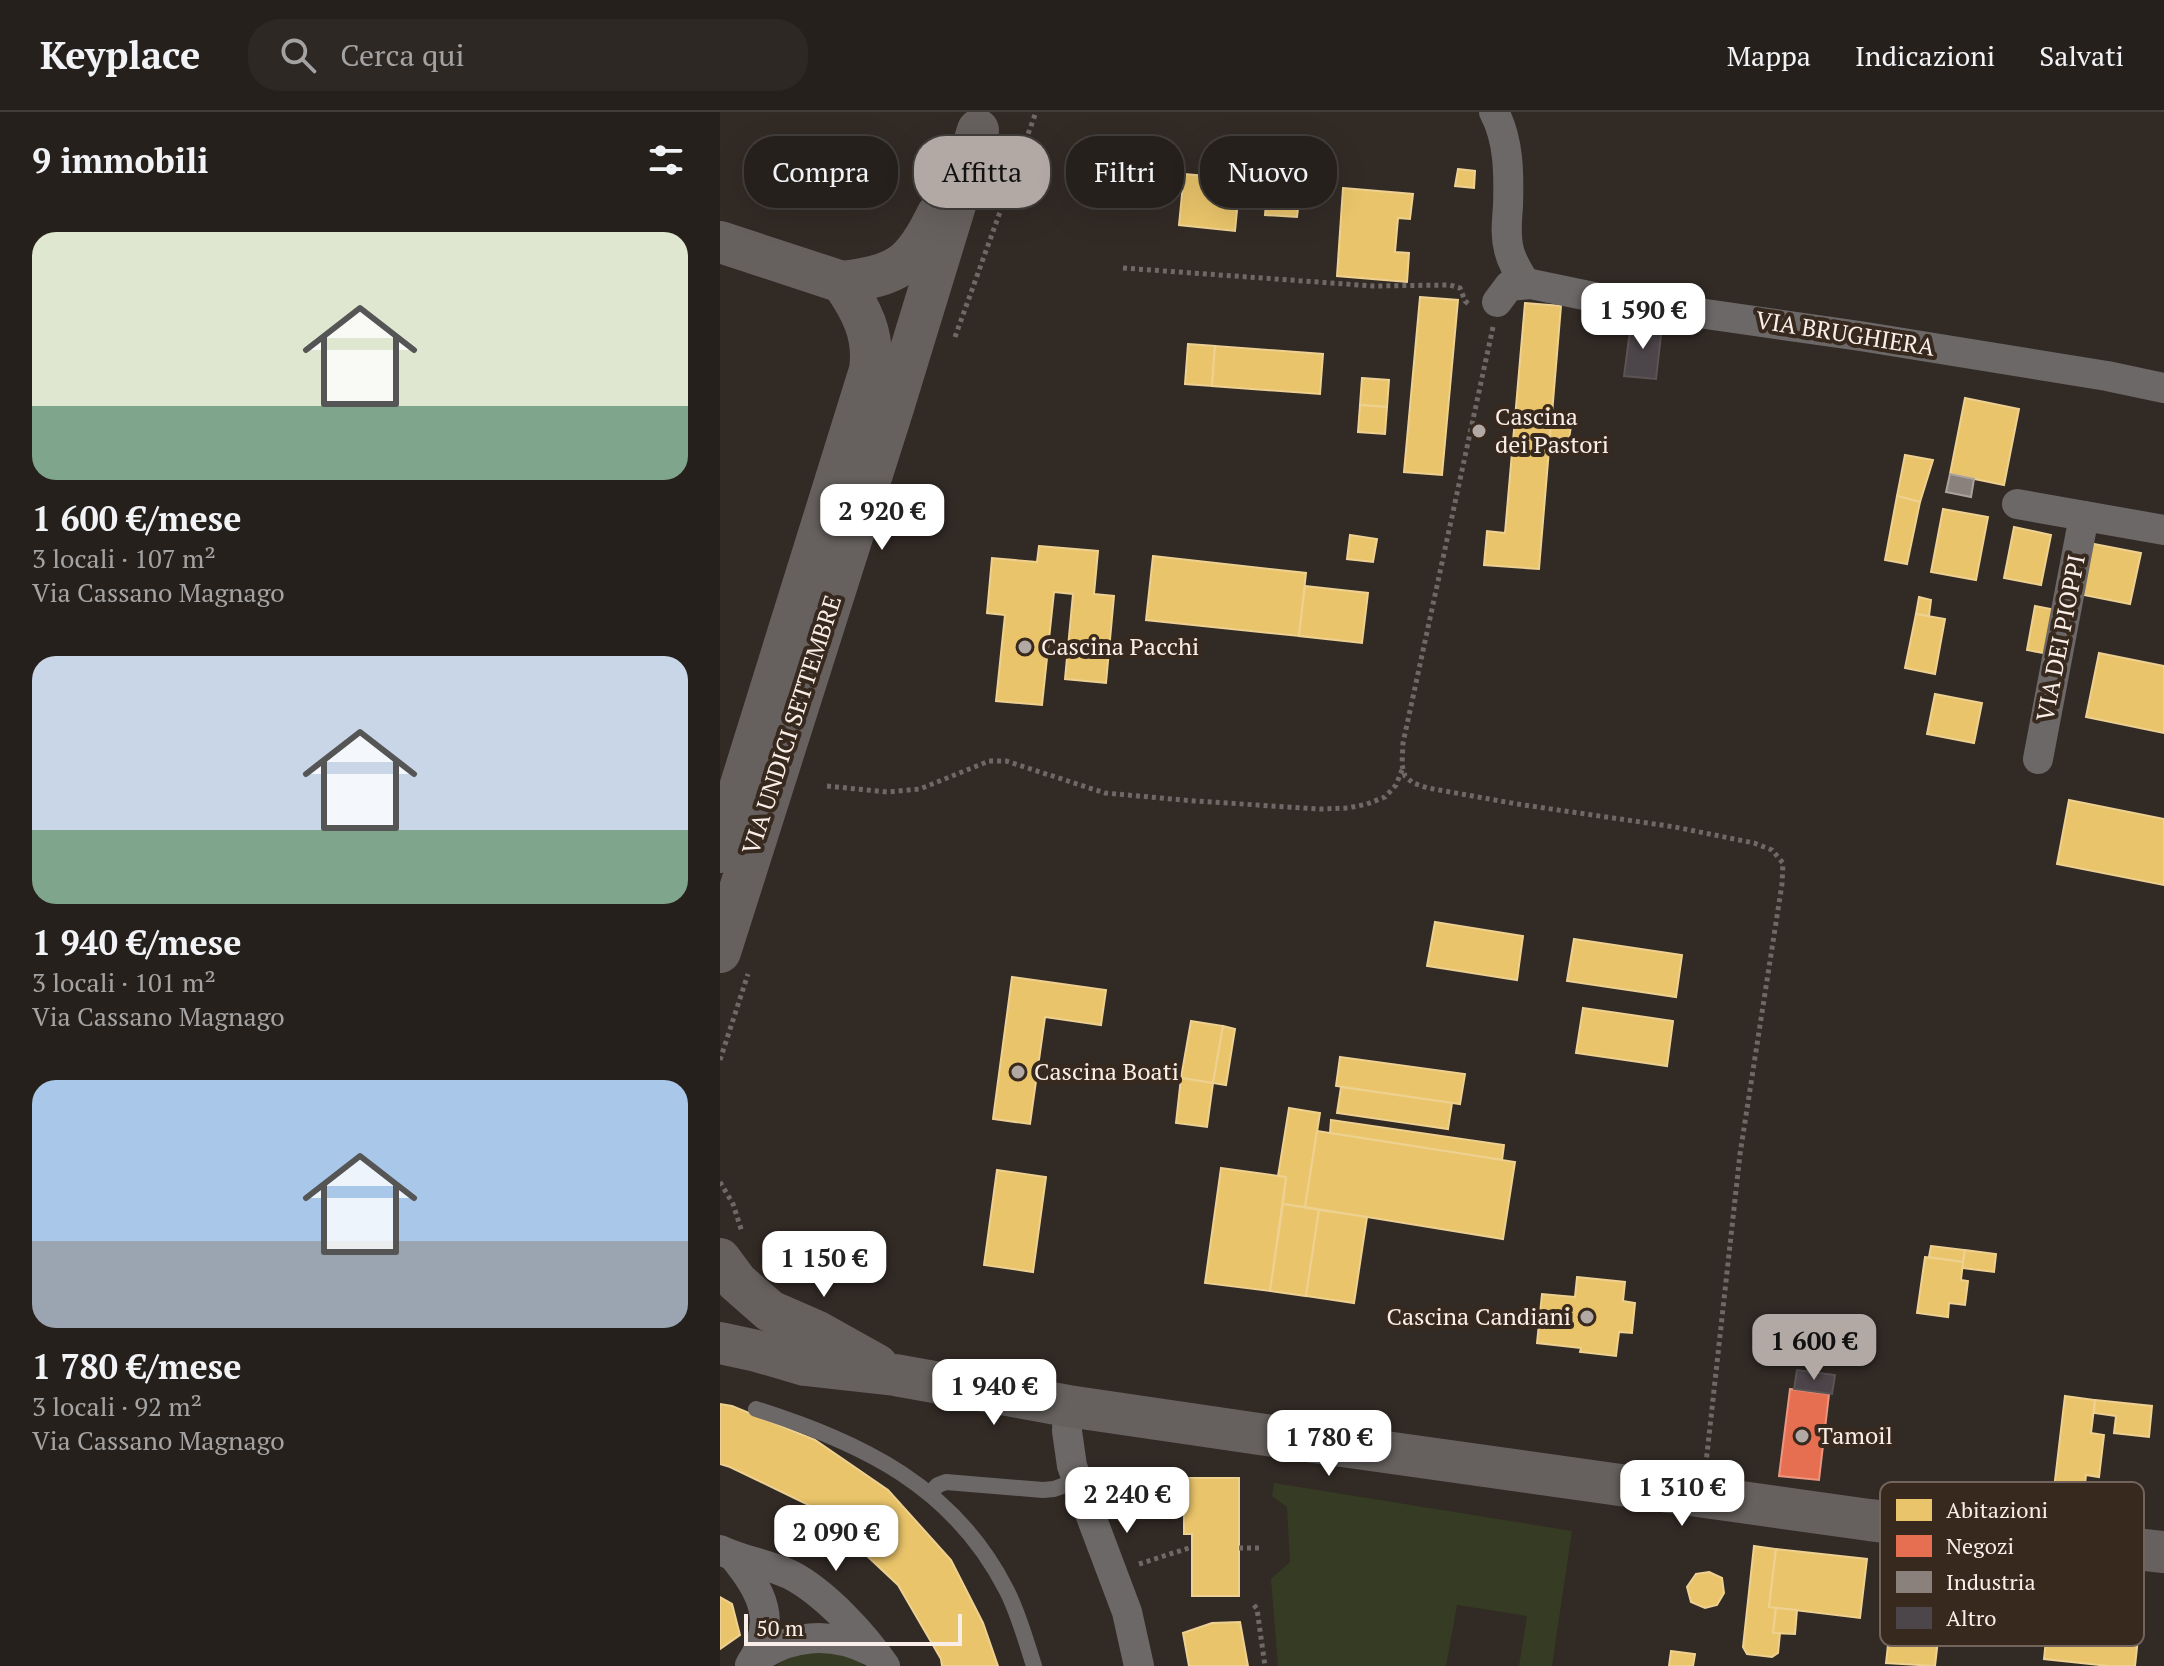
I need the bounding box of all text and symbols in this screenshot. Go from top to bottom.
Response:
search box [248,19,808,91]
text: Keyplace [40,30,200,80]
icon: search [276,33,320,77]
text: Cerca qui [340,35,465,75]
text: Mappa [1727,37,1811,74]
text: Indicazioni [1855,37,1995,74]
text: Salvati [2039,37,2124,74]
chip: Compra [744,136,898,208]
chip: Affitta [914,136,1050,208]
chip: Filtri [1066,136,1184,208]
chip: Nuovo [1200,136,1337,208]
text: 9 immobili [32,138,209,183]
icon: filters [644,138,688,182]
pin: 1 590 € [1569,283,1717,351]
icon: home [288,284,432,428]
text: 1 590 € [1599,292,1687,326]
street label: VIA BRUGHIERA [1753,303,1938,363]
place label: Cascina dei Pastori [1495,400,1609,460]
marker: Cascina dei Pastori [1470,422,1488,440]
pin: 2 920 € [808,484,956,552]
text: 2 920 € [838,493,926,527]
text: 1 600 €/mese [32,496,241,541]
text: 3 locali · 107 m² [32,541,216,575]
street label: VIA DEI PIOPPI [2028,552,2092,724]
text: Via Cassano Magnago [32,575,285,609]
street label: VIA UNDICI SETTEMBRE [734,591,848,858]
place label: Cascina Pacchi [1041,630,1199,662]
marker: Cascina Pacchi [1016,638,1034,656]
icon: home [288,708,432,852]
text: 1 940 €/mese [32,920,241,965]
text: 3 locali · 101 m² [32,965,216,999]
text: Via Cassano Magnago [32,999,285,1033]
place label: Cascina Boati [1034,1055,1179,1087]
marker: Cascina Boati [1009,1063,1027,1081]
icon: home [288,1132,432,1276]
pin: 1 150 € [750,1231,898,1299]
text: 1 150 € [780,1240,868,1274]
place label: Cascina Candiani [1386,1300,1571,1332]
marker: Cascina Candiani [1578,1308,1596,1326]
pin: 1 600 € [1740,1314,1888,1382]
text: 1 600 € [1770,1323,1858,1357]
text: 1 780 €/mese [32,1344,241,1389]
pin: 1 940 € [920,1359,1068,1427]
text: 1 940 € [950,1368,1038,1402]
text: 3 locali · 92 m² [32,1389,202,1423]
pin: 1 780 € [1255,1410,1403,1478]
text: 1 780 € [1285,1419,1373,1453]
place label: Tamoil [1818,1419,1893,1451]
text: Via Cassano Magnago [32,1423,285,1457]
marker: Tamoil [1793,1427,1811,1445]
pin: 1 310 € [1608,1460,1756,1528]
pin: 2 240 € [1053,1467,1201,1535]
text: 1 310 € [1638,1469,1726,1503]
text: 2 240 € [1083,1476,1171,1510]
legend [1880,1482,2144,1646]
text: Abitazioni [1946,1495,2048,1524]
pin: 2 090 € [762,1505,910,1573]
text: 2 090 € [792,1514,880,1548]
text: Negozi [1946,1531,2014,1560]
text: Industria [1946,1567,2036,1596]
text: Altro [1946,1603,1996,1632]
scale bar [744,1610,962,1646]
text: 50 m [756,1613,804,1642]

